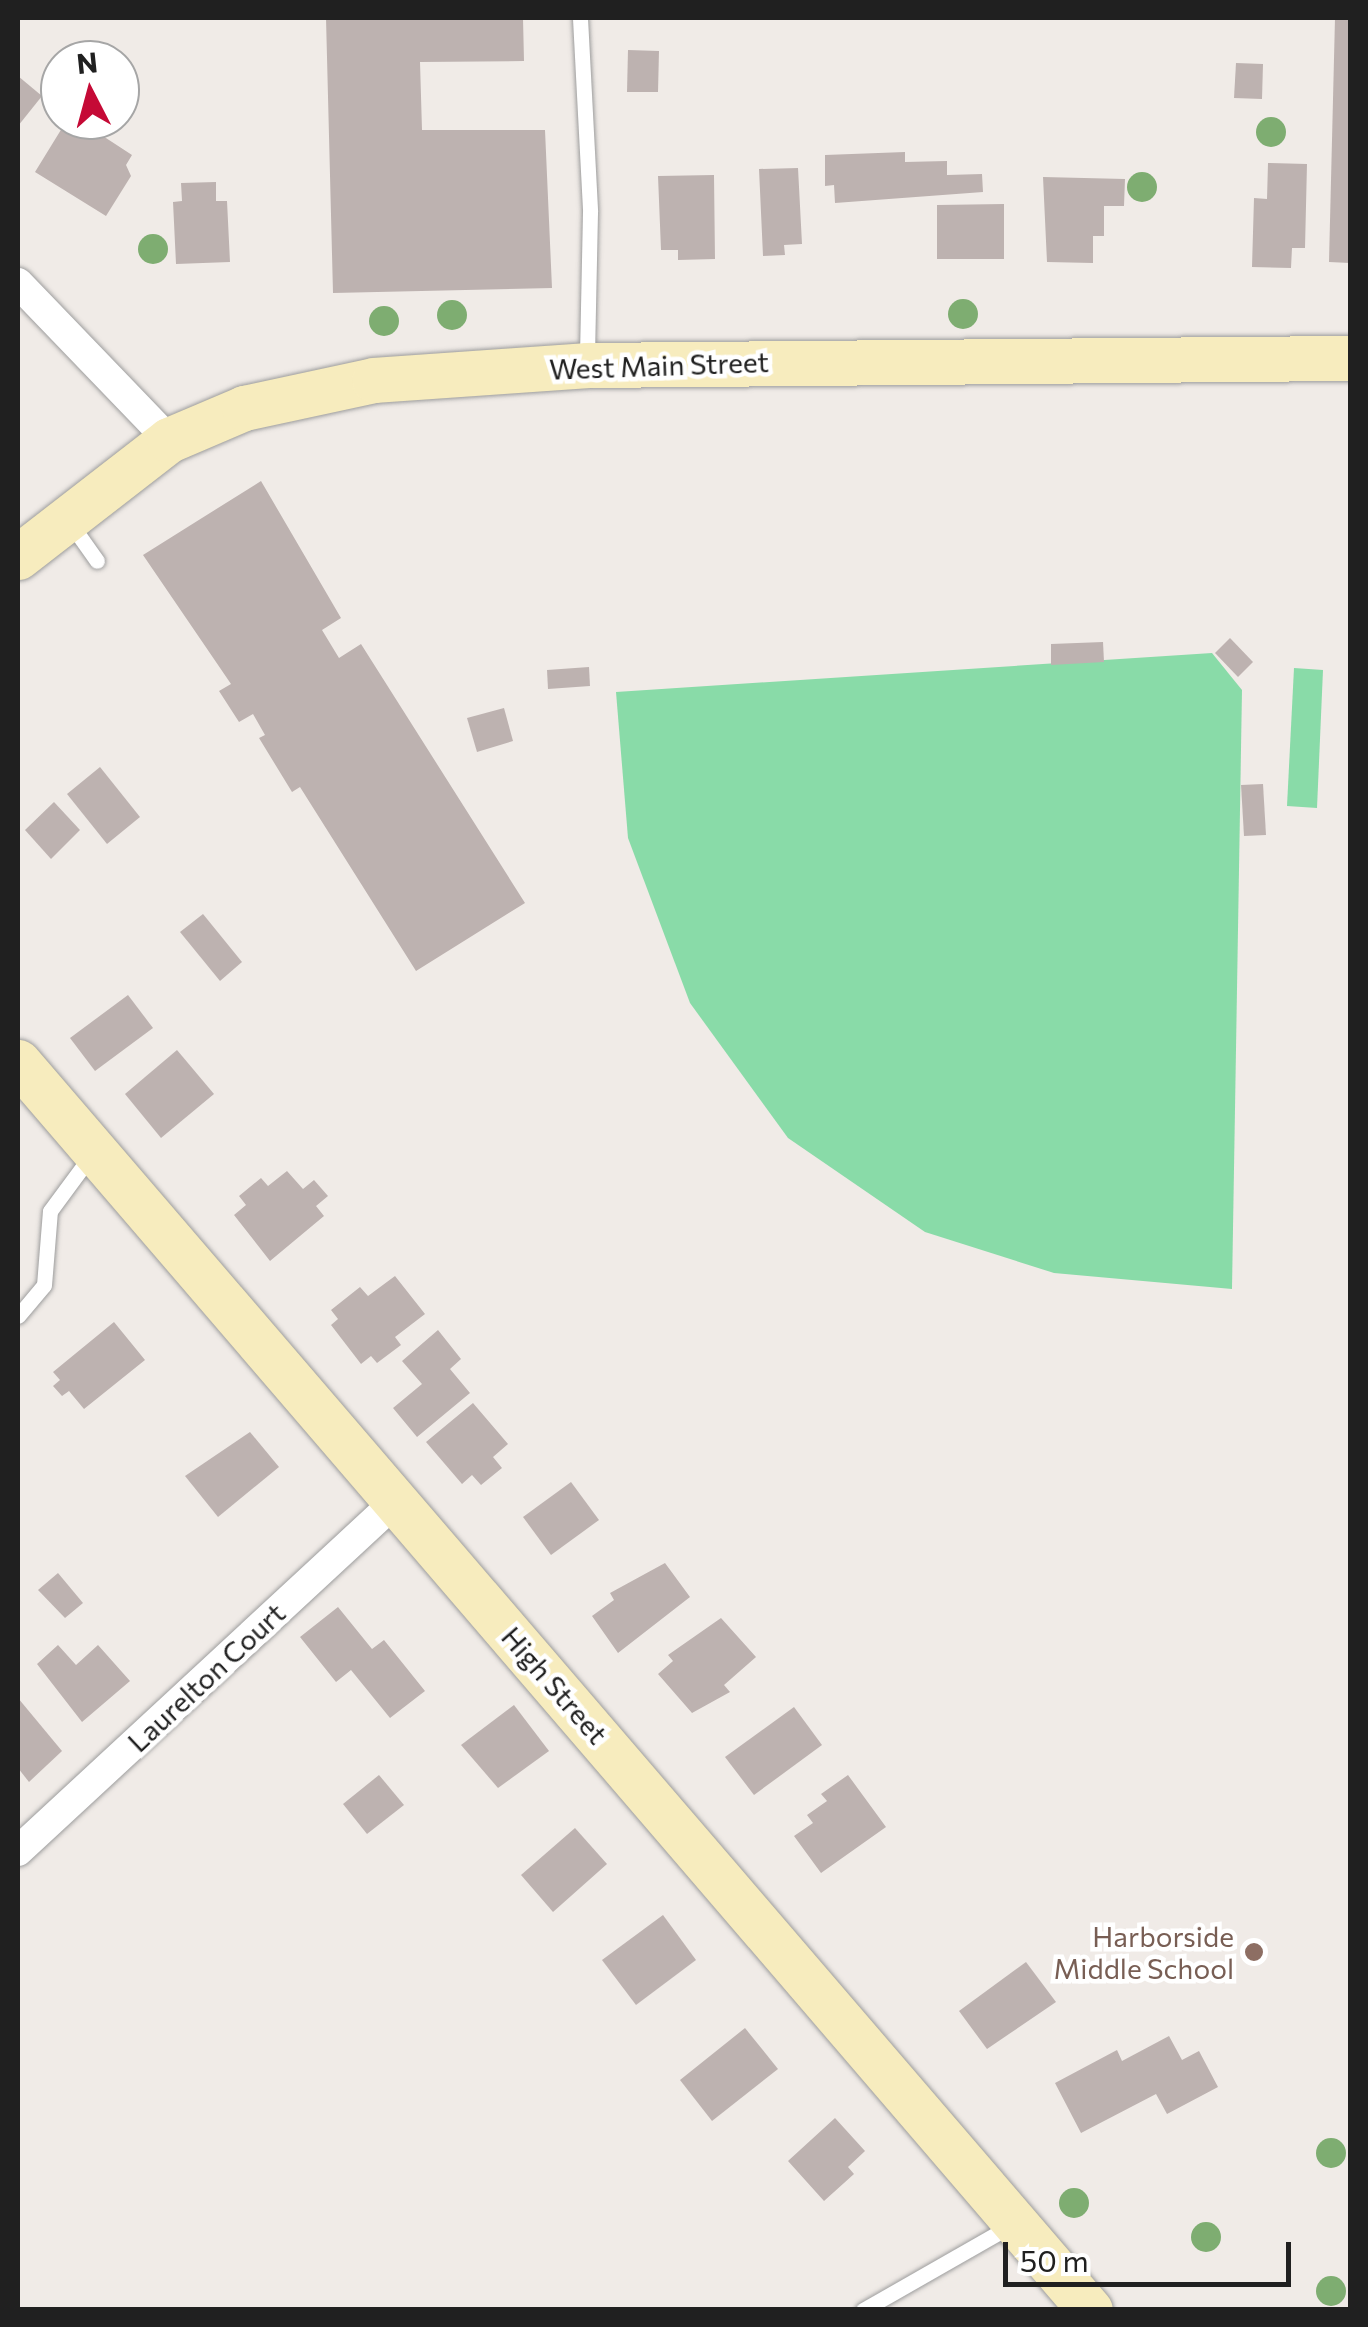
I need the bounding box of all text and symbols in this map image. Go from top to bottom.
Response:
north arrow [40,40,140,140]
text: N [75,44,99,80]
street label: West Main Street [549,344,769,386]
street label: Laurelton Court [120,1596,292,1758]
street label: High Street [495,1620,615,1750]
place label: Harborside Middle School [1054,1919,1234,1985]
marker: Harborside Middle School [1243,1941,1265,1963]
scale bar [1008,2222,1296,2284]
text: 50 m [1020,2241,1089,2278]

